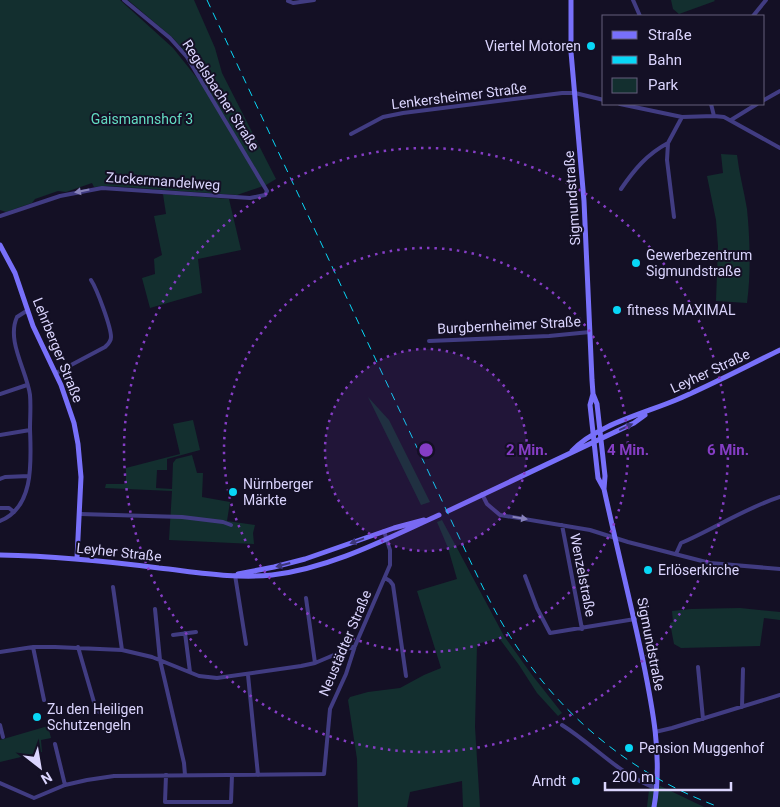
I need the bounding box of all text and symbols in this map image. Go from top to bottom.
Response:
legend [602,15,765,105]
text: Straße [648,26,692,44]
street label: Regelsbacher Straße [179,37,263,153]
place label: Viertel Motoren [485,38,581,54]
marker: Viertel Motoren [585,40,597,52]
text: Bahn [648,51,682,69]
text: Park [648,76,679,94]
street label: Lenkersheimer Straße [390,80,528,112]
park label: Gaismannshof 3 [91,111,193,127]
street label: Sigmundstraße [561,150,583,246]
street label: Zuckermandelweg [105,169,221,193]
one-way arrow [74,187,89,195]
place label: Gewerbezentrum Sigmundstraße [646,247,752,279]
marker: Gewerbezentrum Sigmundstraße [630,257,642,269]
street label: Lehrberger Straße [30,295,86,405]
place label: fitness MAXIMAL [627,302,736,318]
marker: fitness MAXIMAL [611,304,623,316]
street label: Burgbernheimer Straße [437,313,581,337]
street label: Leyher Straße [668,346,752,396]
one-way arrow [619,422,633,430]
centre of rings [417,441,435,459]
text: 2 Min. [506,441,548,459]
text: 4 Min. [607,441,649,459]
text: 6 Min. [707,441,749,459]
place label: Nürnberger Märkte [243,476,313,508]
marker: Nürnberger Märkte [227,486,239,498]
one-way arrow [513,515,529,523]
street label: Wenzelstraße [567,532,599,618]
one-way arrow [349,537,364,545]
street label: Leyher Straße [76,540,162,564]
one-way arrow [275,561,291,569]
place label: Erlöserkirche [658,562,739,578]
marker: Erlöserkirche [642,564,654,576]
street label: Neustädter Straße [315,588,375,698]
street label: Sigmundstraße [634,596,668,692]
place label: Zu den Heiligen Schutzengeln [47,701,144,733]
marker: Zu den Heiligen Schutzengeln [31,711,43,723]
place label: Pension Muggenhof [639,740,764,756]
north arrow [15,742,65,792]
marker: Pension Muggenhof [623,742,635,754]
scale bar [605,760,731,792]
text: 200 m [612,768,654,786]
text: N [38,769,55,788]
place label: Arndt [532,773,566,789]
marker: Arndt [570,775,582,787]

